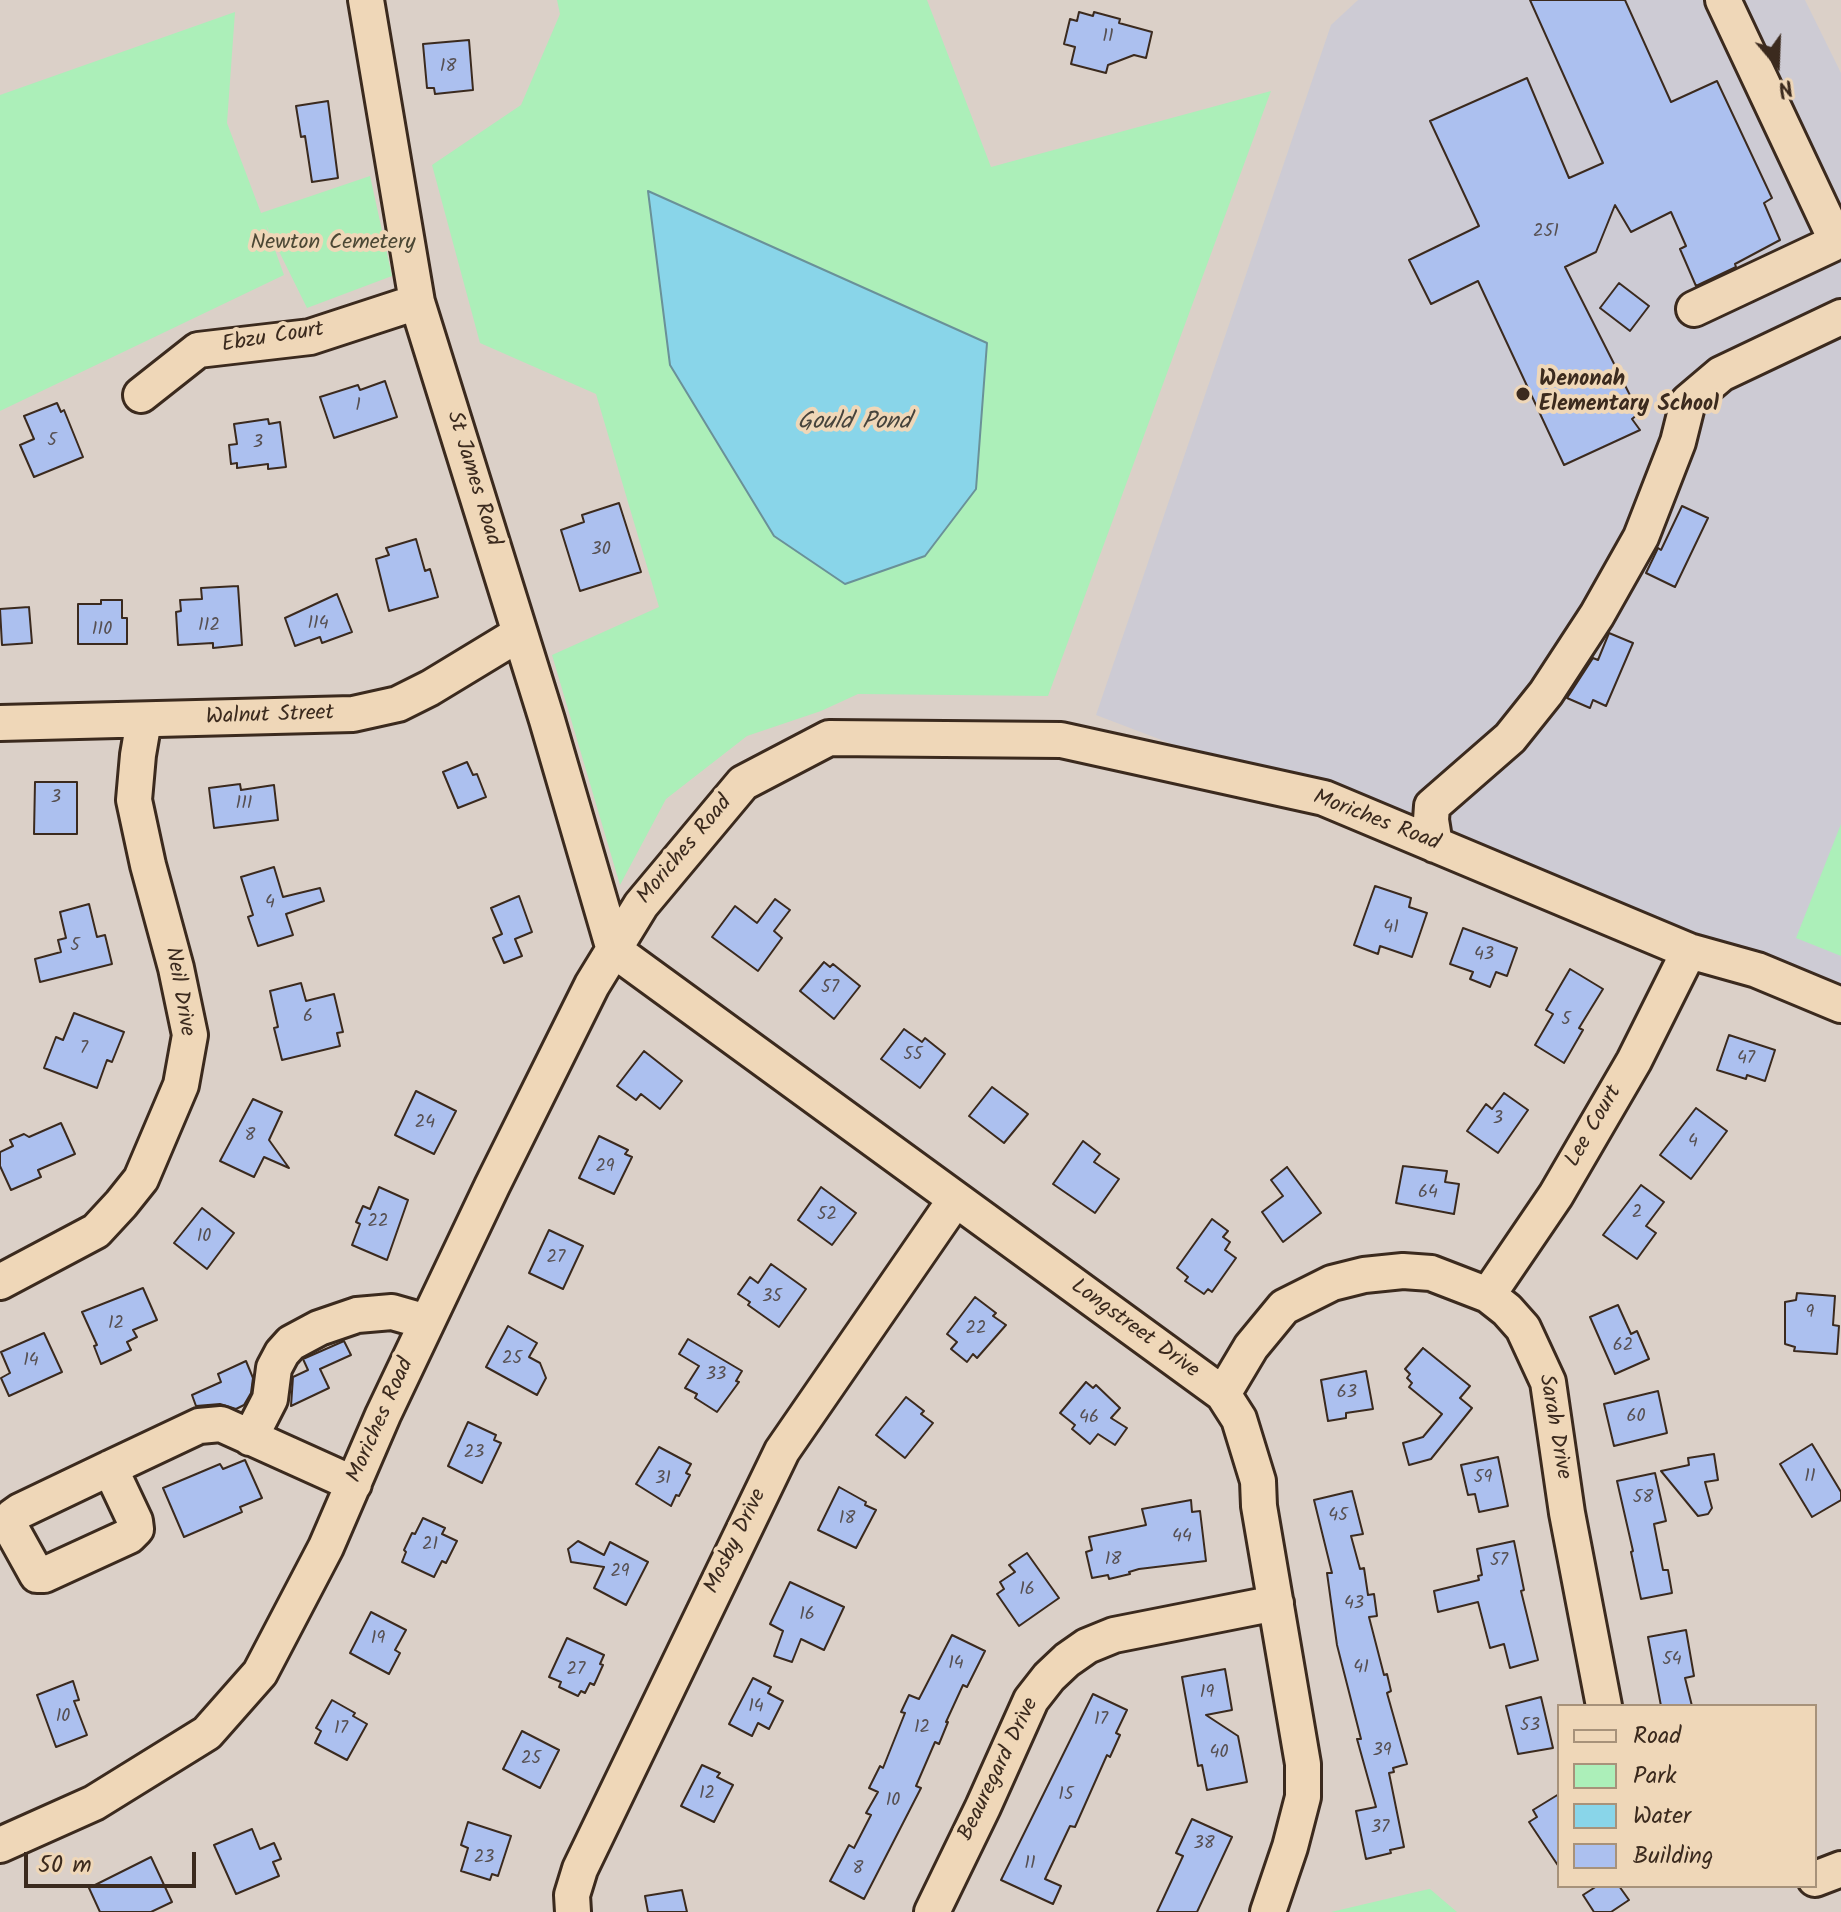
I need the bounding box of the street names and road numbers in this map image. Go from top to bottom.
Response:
street label: Ebzu Court [220,318,326,360]
street label: St James Road [439,409,505,549]
street label: Walnut Street [205,702,335,732]
street label: Moriches Road [1309,786,1443,858]
street label: Moriches Road [633,791,739,911]
street label: Neil Drive [157,945,199,1039]
street label: Lee Court [1561,1081,1629,1173]
street label: Longstreet Drive [1065,1275,1203,1385]
street label: Moriches Road [343,1355,421,1487]
street label: Sarah Drive [1531,1372,1575,1482]
street label: Mosby Drive [700,1485,774,1599]
street label: Beauregard Drive [954,1694,1046,1846]

